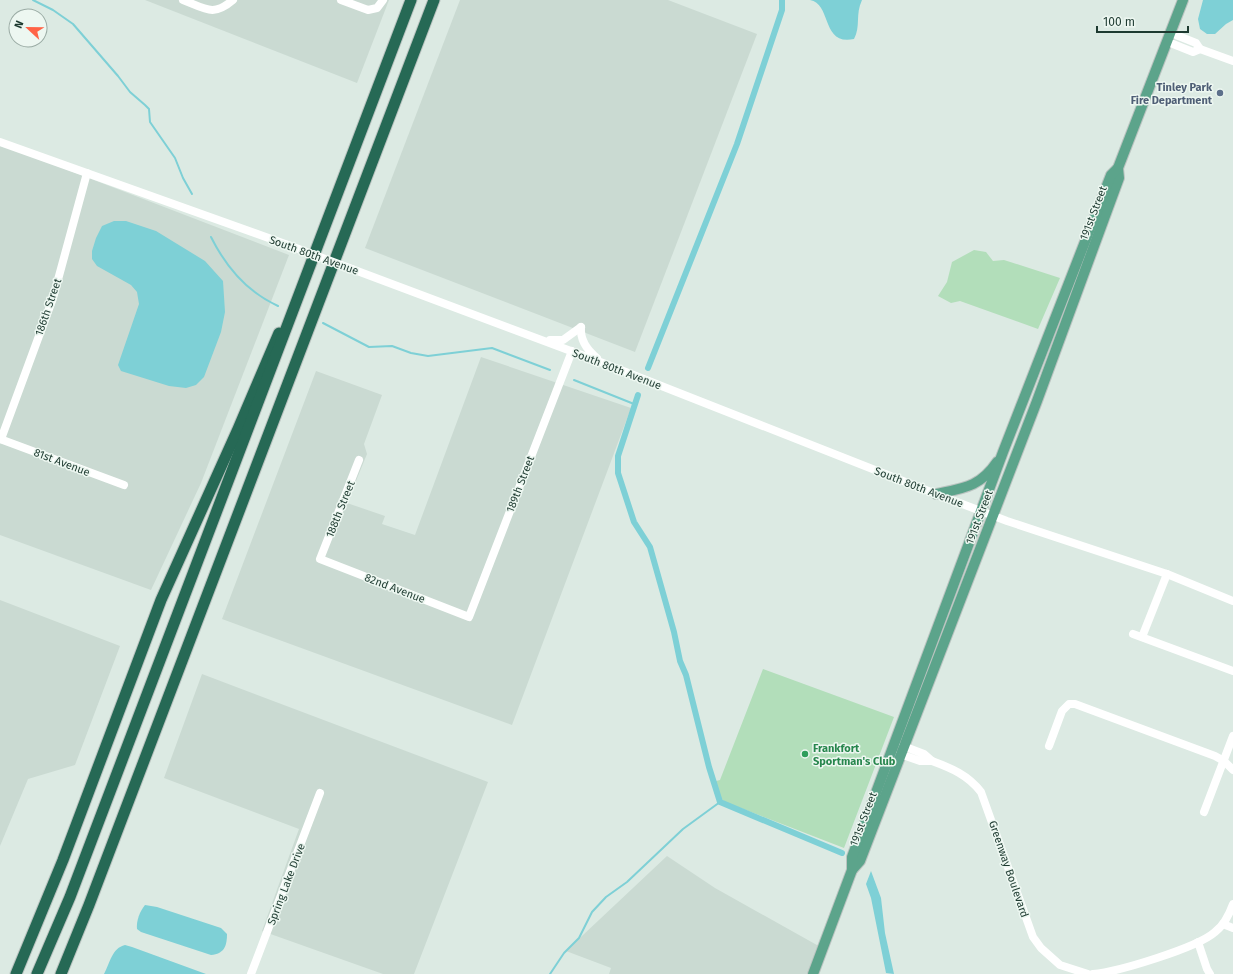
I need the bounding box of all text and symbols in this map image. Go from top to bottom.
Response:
north arrow [8,8,48,48]
scale bar [1097,8,1188,34]
text: 100 m [1103,15,1135,29]
text: N [12,19,27,30]
place label: Tinley Park Fire Department [1131,81,1213,107]
marker: Tinley Park Fire Department [1215,88,1225,98]
street label: 191st Street [1077,184,1110,242]
street label: South 80th Avenue [267,233,360,278]
street label: 186th Street [33,277,64,338]
street label: South 80th Avenue [571,347,663,392]
street label: 81st Avenue [32,446,92,479]
street label: 189th Street [504,454,537,514]
street label: South 80th Avenue [873,465,965,510]
street label: 188th Street [323,479,358,539]
street label: 191st Street [963,488,996,546]
street label: 82nd Avenue [363,571,427,606]
place label: Frankfort Sportman's Club [813,742,896,768]
marker: Frankfort Sportman's Club [800,749,810,759]
street label: 191st Street [847,790,880,848]
street label: Greenway Boulevard [986,819,1031,919]
street label: Spring Lake Drive [265,841,308,927]

